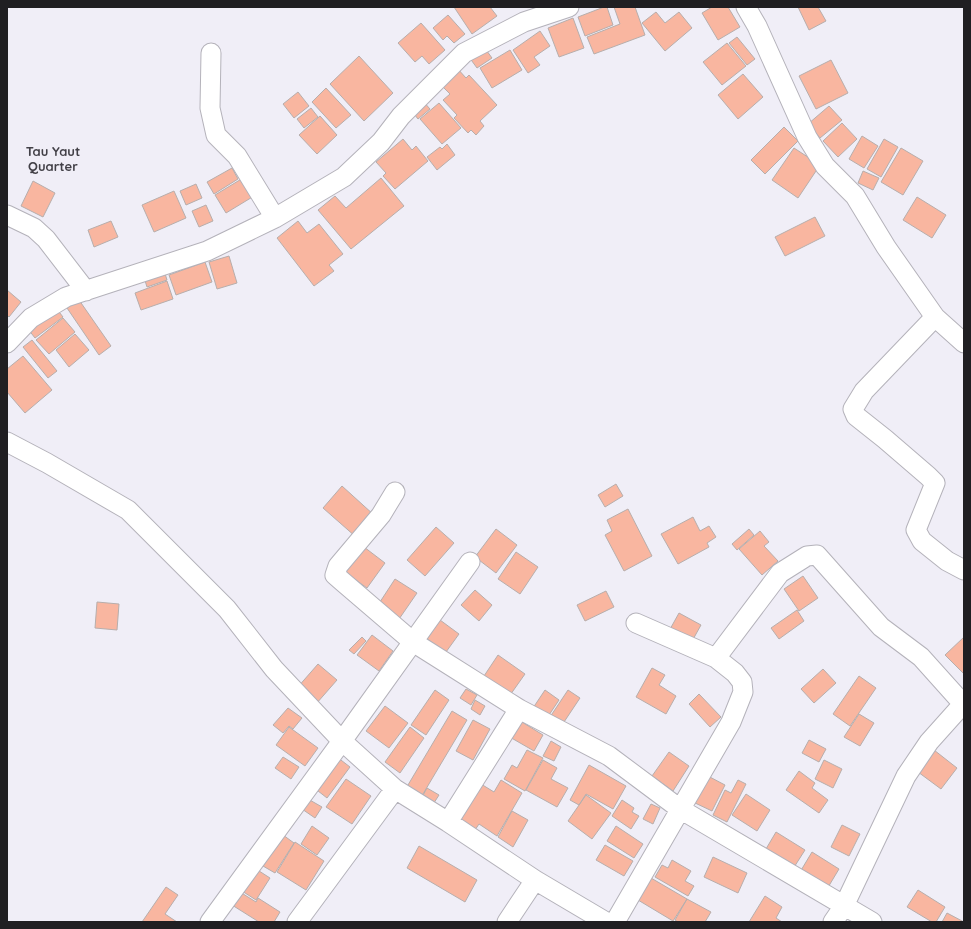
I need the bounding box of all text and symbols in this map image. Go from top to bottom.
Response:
district label: Tau Yaut Quarter [26,143,80,174]

